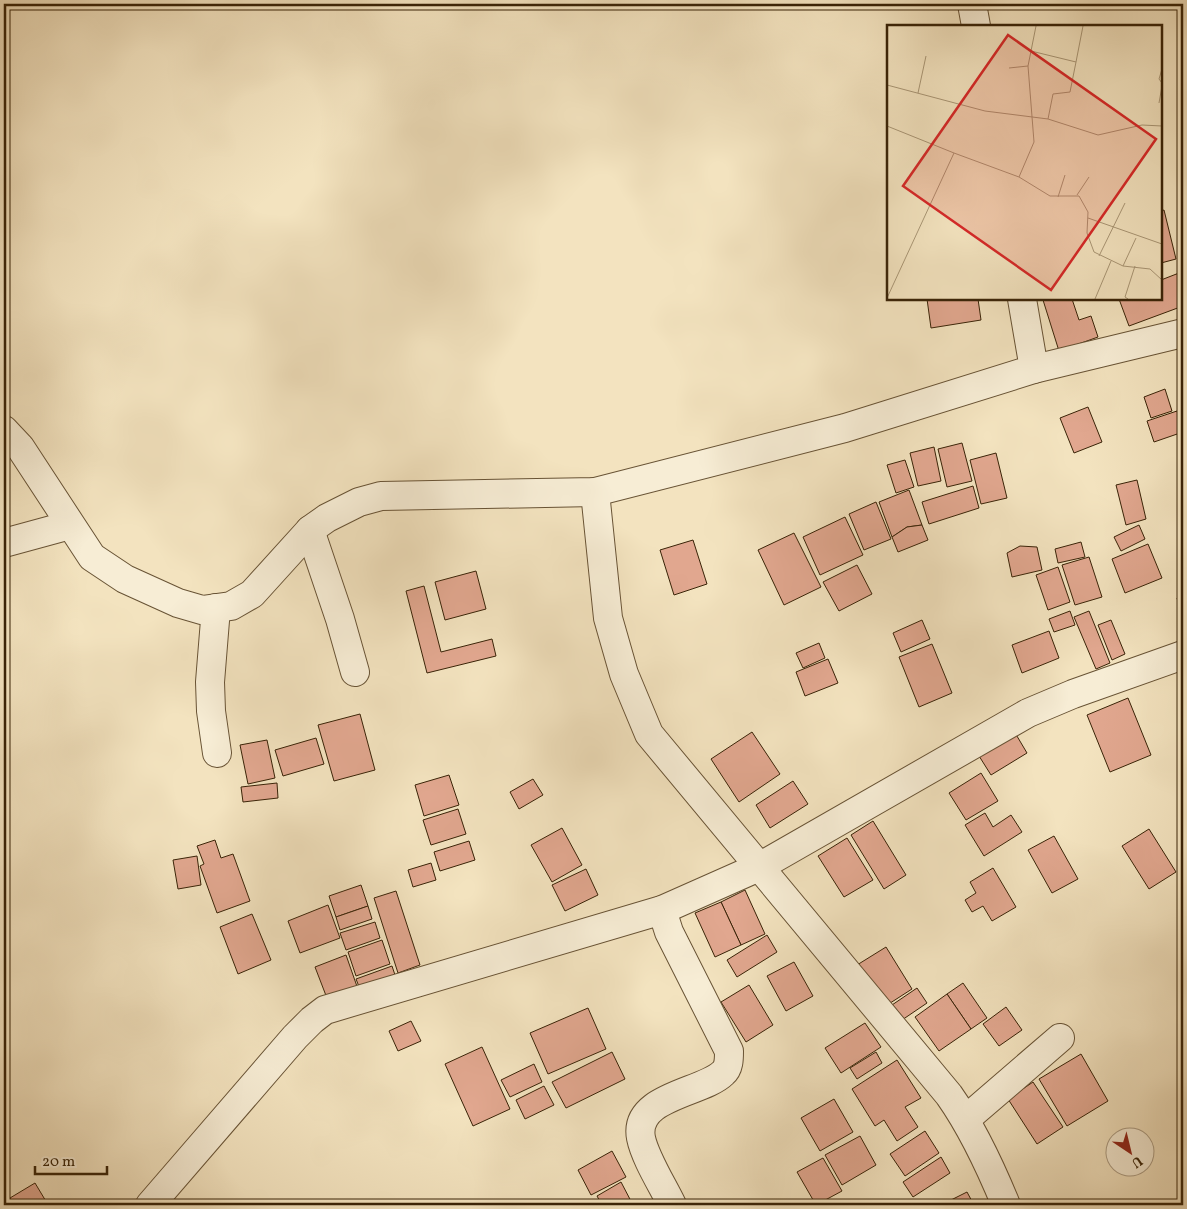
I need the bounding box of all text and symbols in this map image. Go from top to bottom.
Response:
inset map [887,25,1162,300]
north arrow [1104,1126,1154,1176]
scale bar [35,1144,108,1176]
text: U [1127,1151,1146,1172]
text: 20 m [42,1152,75,1173]

